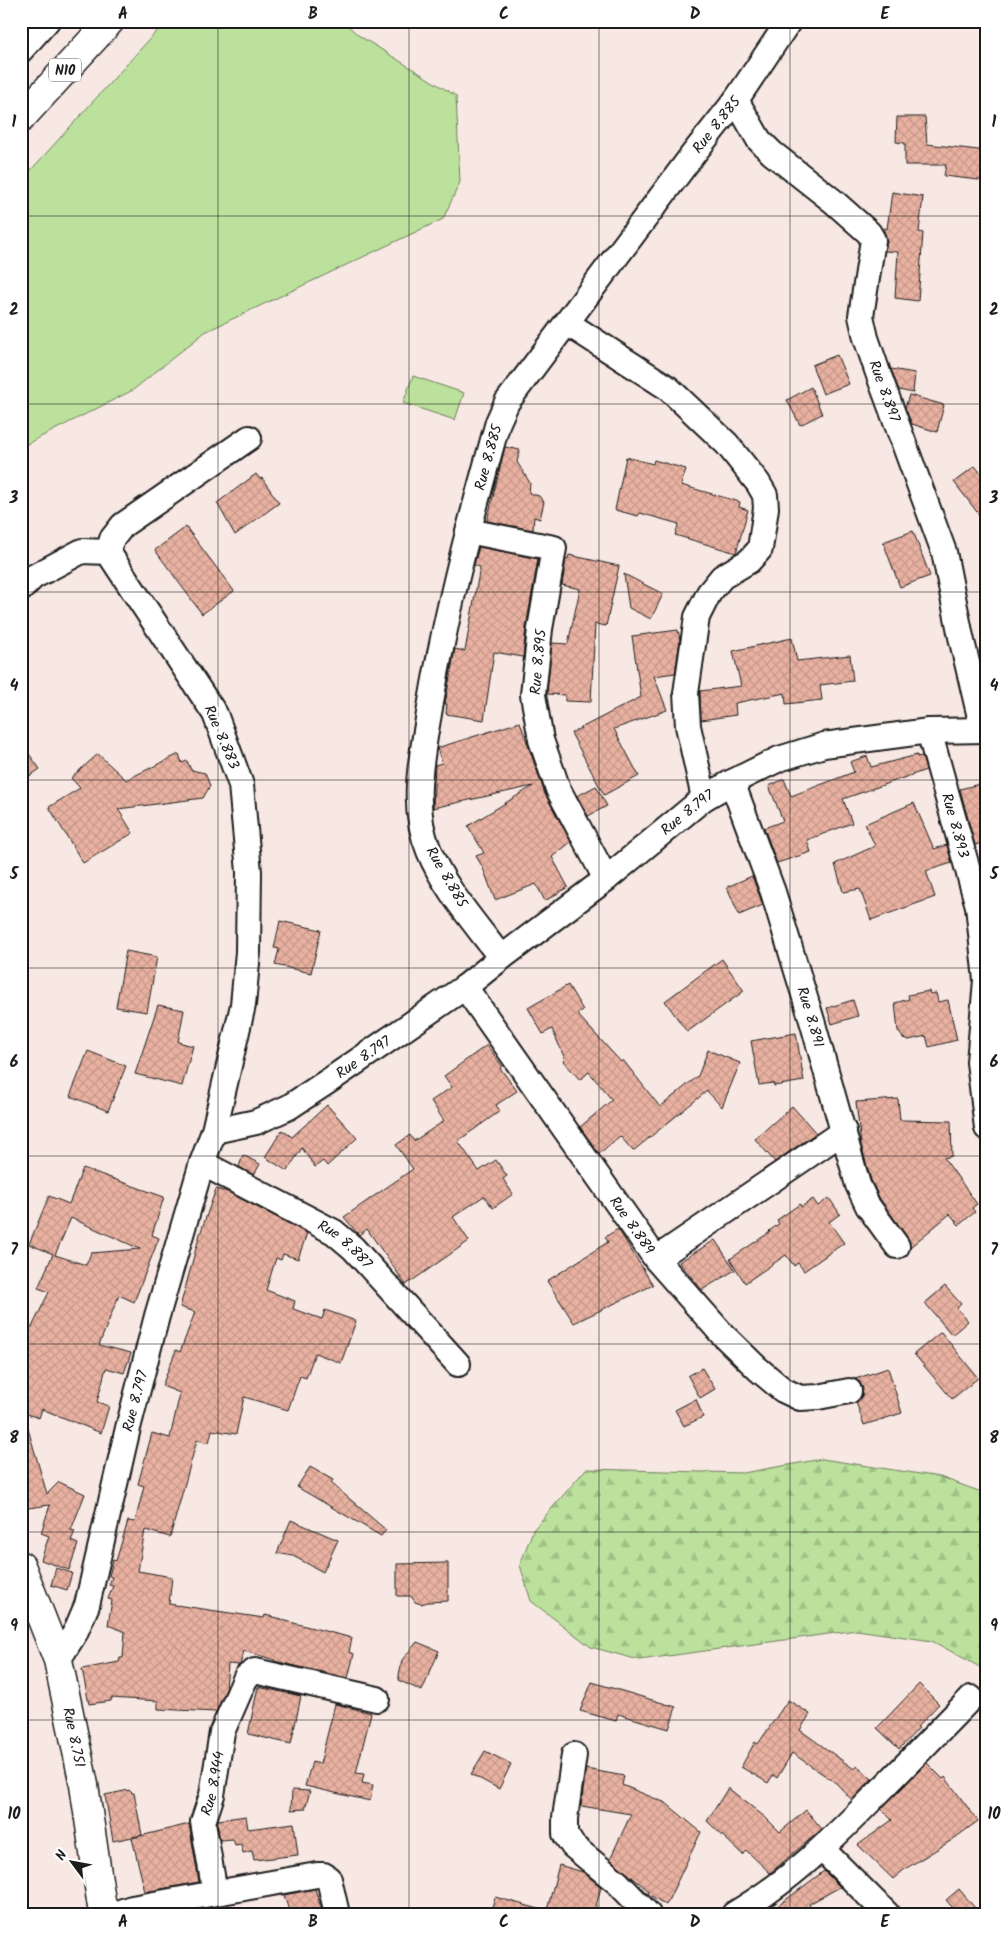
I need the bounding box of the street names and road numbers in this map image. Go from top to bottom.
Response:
road number: N10 [49,58,81,82]
street label: Rue 8.885 [687,91,748,159]
street label: Rue 8.897 [861,357,906,427]
street label: Rue 8.885 [469,421,510,493]
street label: Rue 8.895 [524,627,554,696]
street label: Rue 8.883 [197,701,246,774]
street label: Rue 8.797 [656,784,719,842]
street label: Rue 8.893 [934,790,975,861]
street label: Rue 8.885 [419,842,474,914]
street label: Rue 8.891 [789,984,830,1051]
street label: Rue 8.797 [331,1030,397,1086]
street label: Rue 8.889 [602,1192,661,1260]
street label: Rue 8.887 [313,1214,378,1276]
street label: Rue 8.797 [117,1367,156,1434]
street label: Rue 8.751 [55,1705,91,1770]
street label: Rue 8.944 [195,1750,232,1819]

